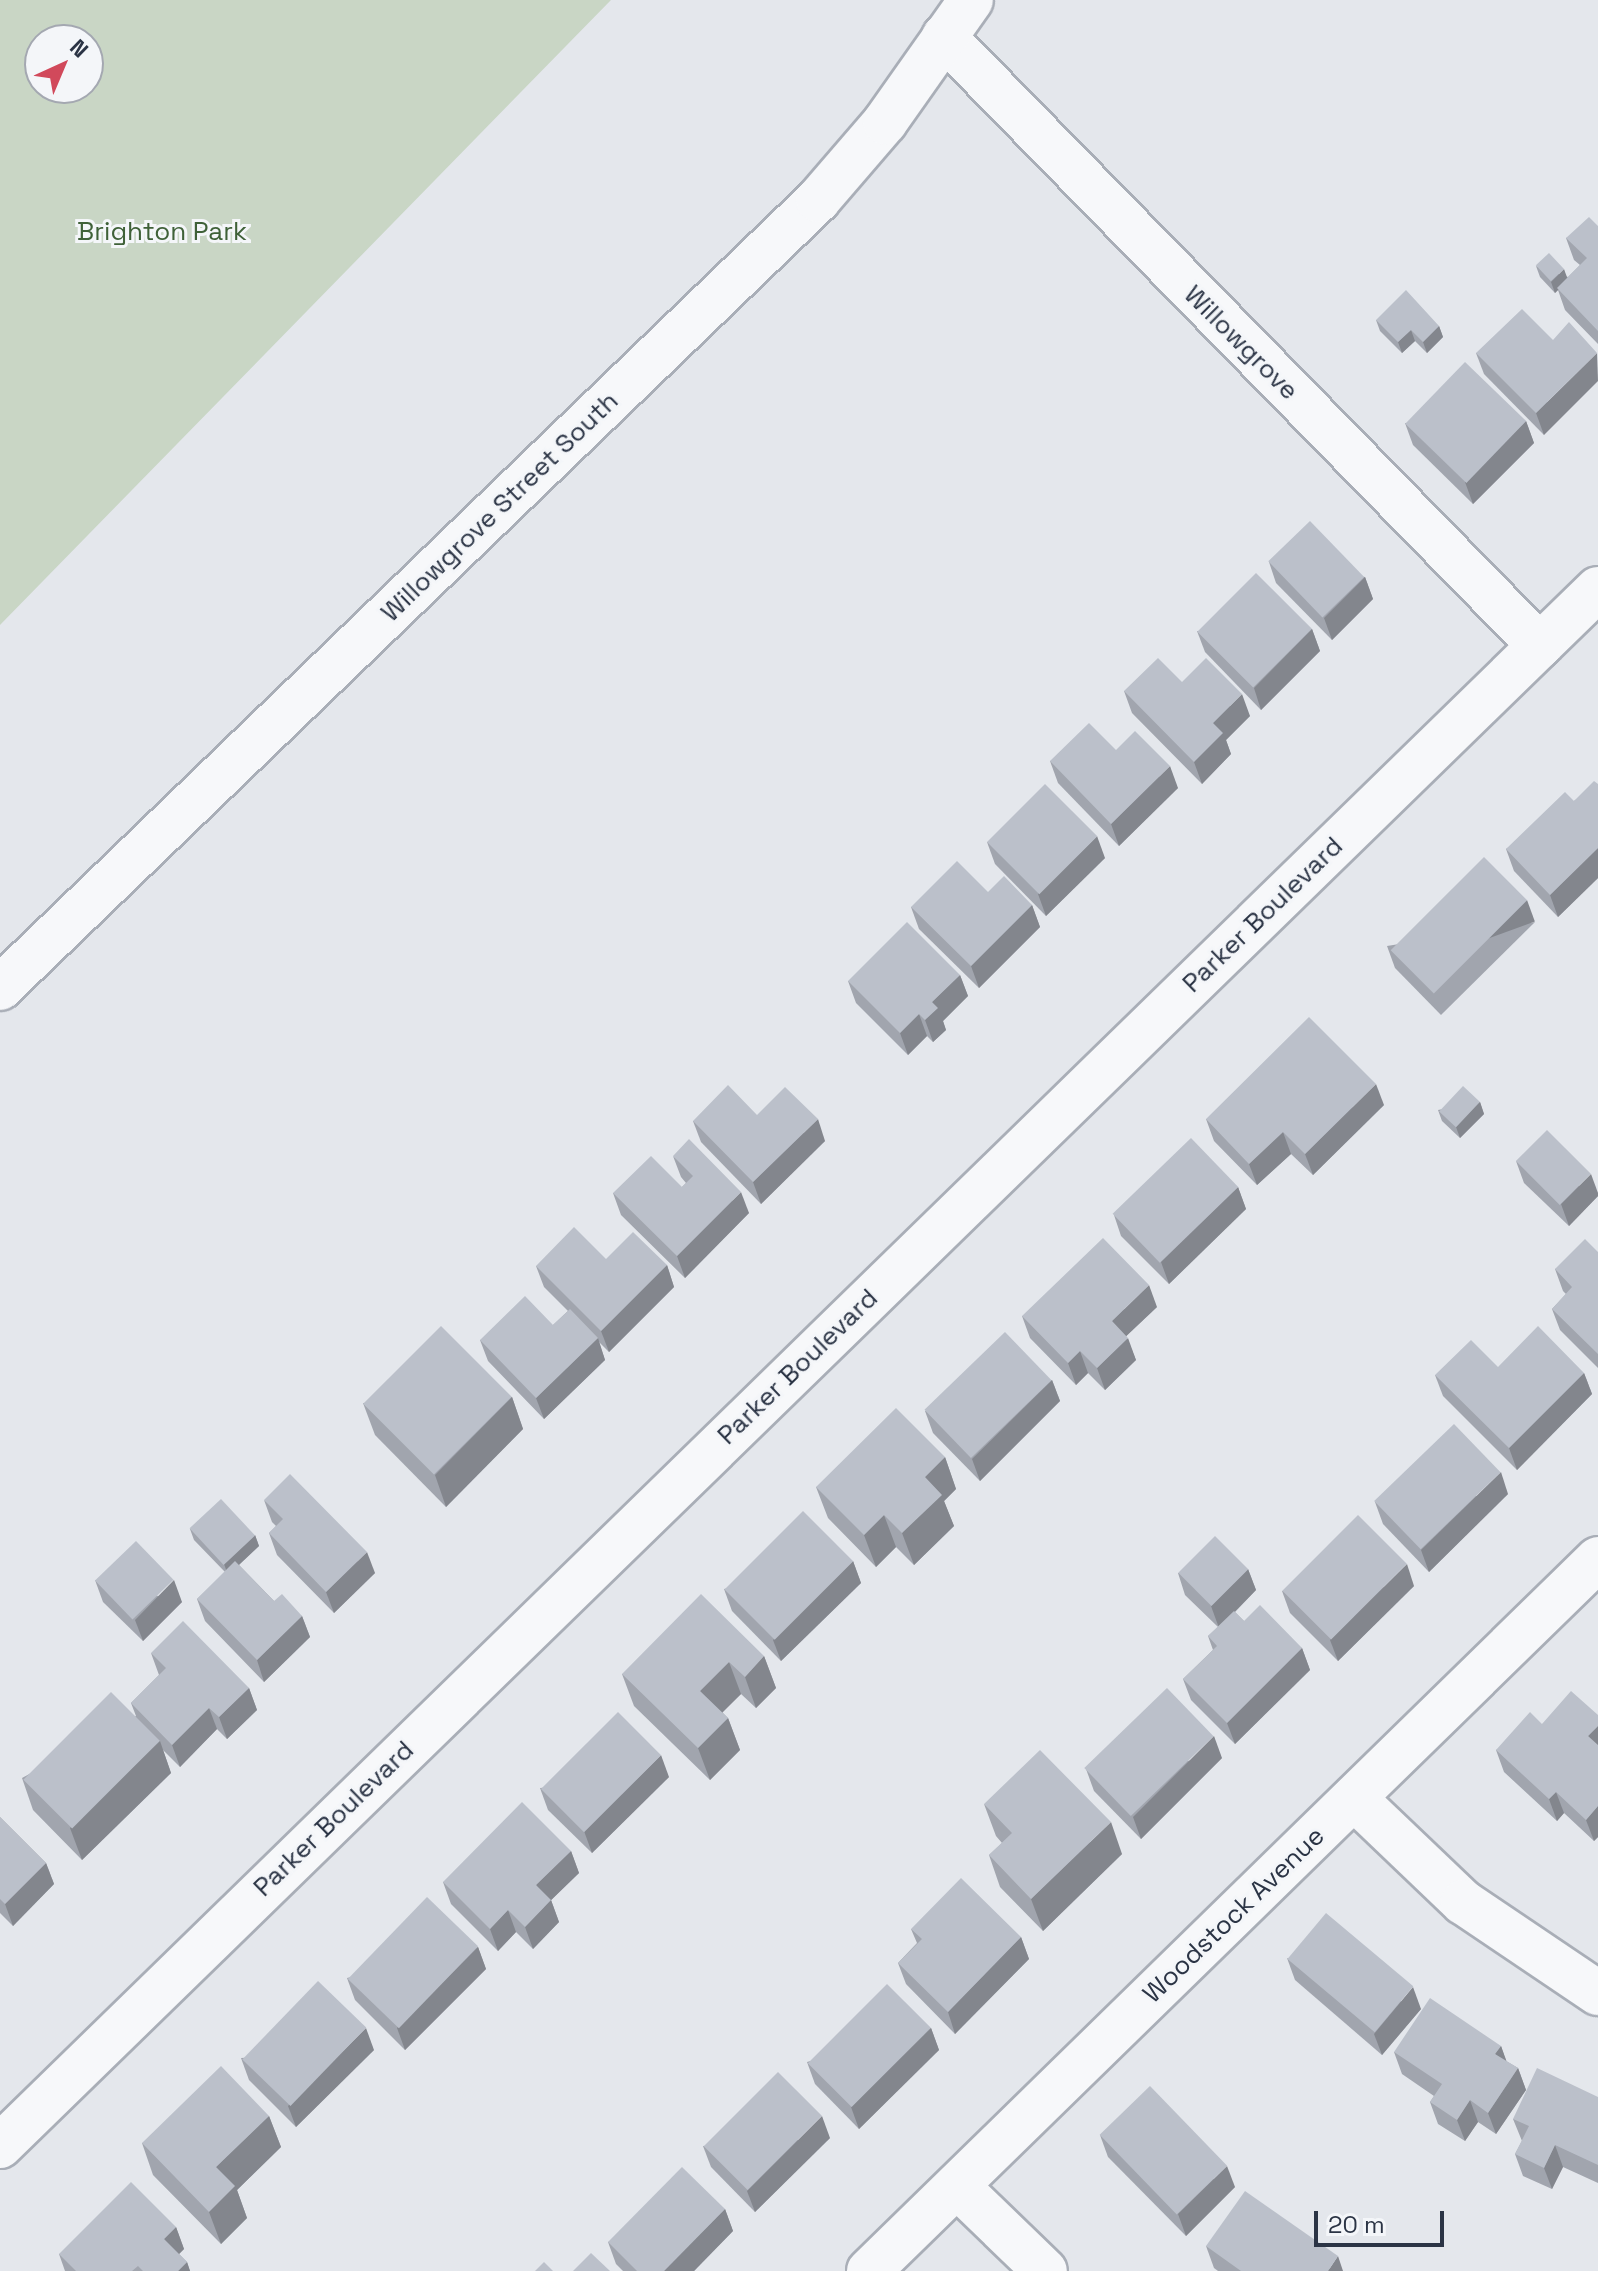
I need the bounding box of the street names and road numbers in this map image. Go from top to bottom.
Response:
street label: Willowgrove [1177,279,1305,407]
street label: Willowgrove Street South [375,386,625,628]
street label: Parker Boulevard [1177,831,1349,999]
street label: Parker Boulevard [712,1283,884,1451]
street label: Parker Boulevard [248,1735,420,1903]
street label: Woodstock Avenue [1137,1820,1331,2010]

